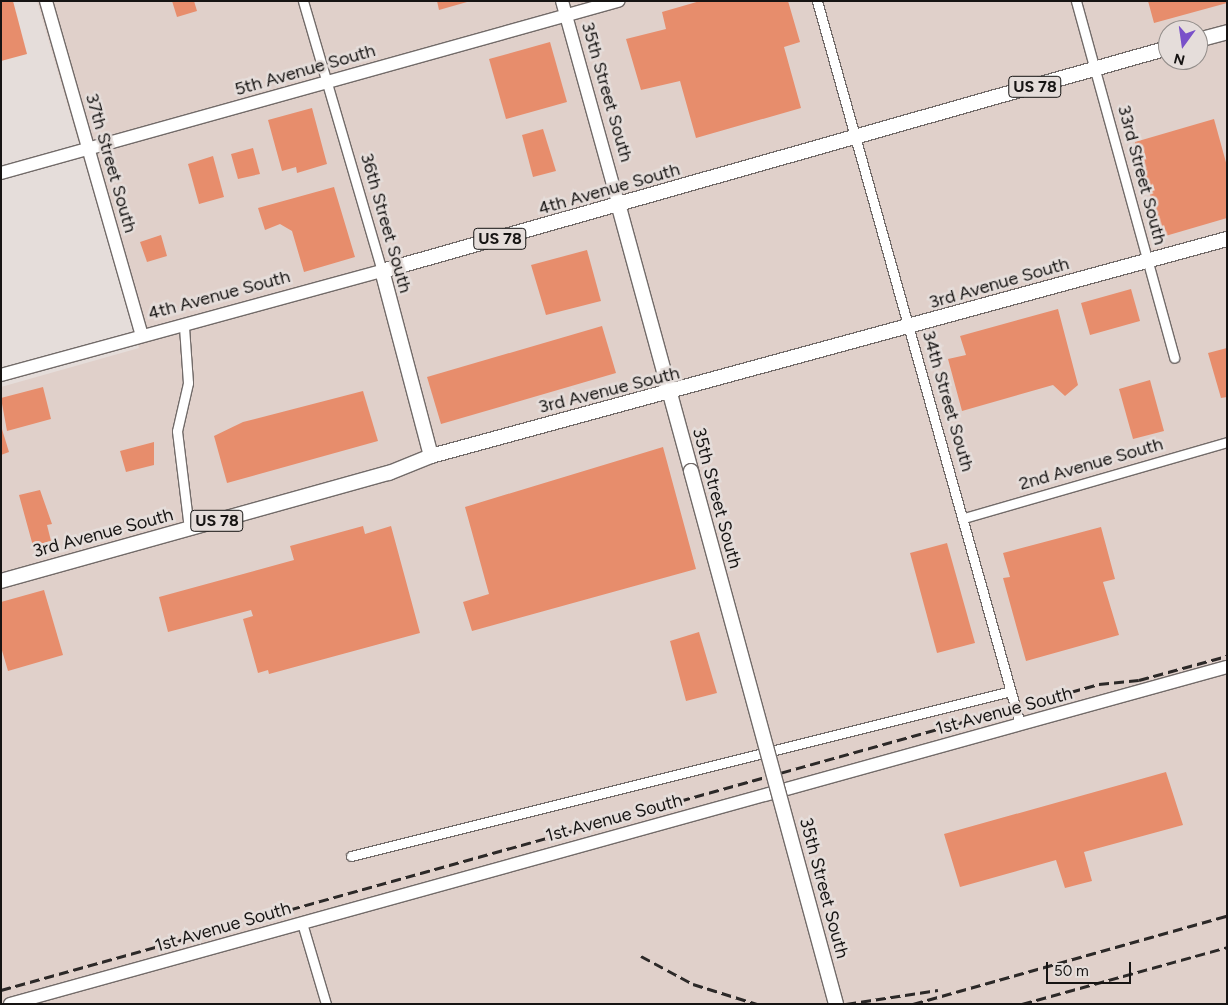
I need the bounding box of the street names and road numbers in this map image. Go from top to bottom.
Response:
street label: 35th Street South [577,19,637,165]
street label: 5th Avenue South [232,40,378,100]
road number: US 78 [1008,74,1062,100]
street label: 37th Street South [81,91,141,235]
street label: 33rd Street South [1113,103,1171,247]
street label: 36th Street South [356,151,416,295]
street label: 4th Avenue South [536,158,682,220]
road number: US 78 [472,225,528,252]
street label: 3rd Avenue South [927,253,1071,313]
street label: 4th Avenue South [146,266,292,324]
street label: 34th Street South [918,328,978,474]
street label: 3rd Avenue South [536,362,682,418]
street label: 35th Street South [688,425,746,571]
street label: 2nd Avenue South [1017,433,1165,495]
street label: 3rd Avenue South [30,504,176,562]
road number: US 78 [190,508,244,534]
street label: 1st Avenue South [933,682,1075,740]
street label: 1st Avenue South [543,789,685,847]
street label: 35th Street South [795,815,853,961]
street label: 1st Avenue South [152,897,294,957]

